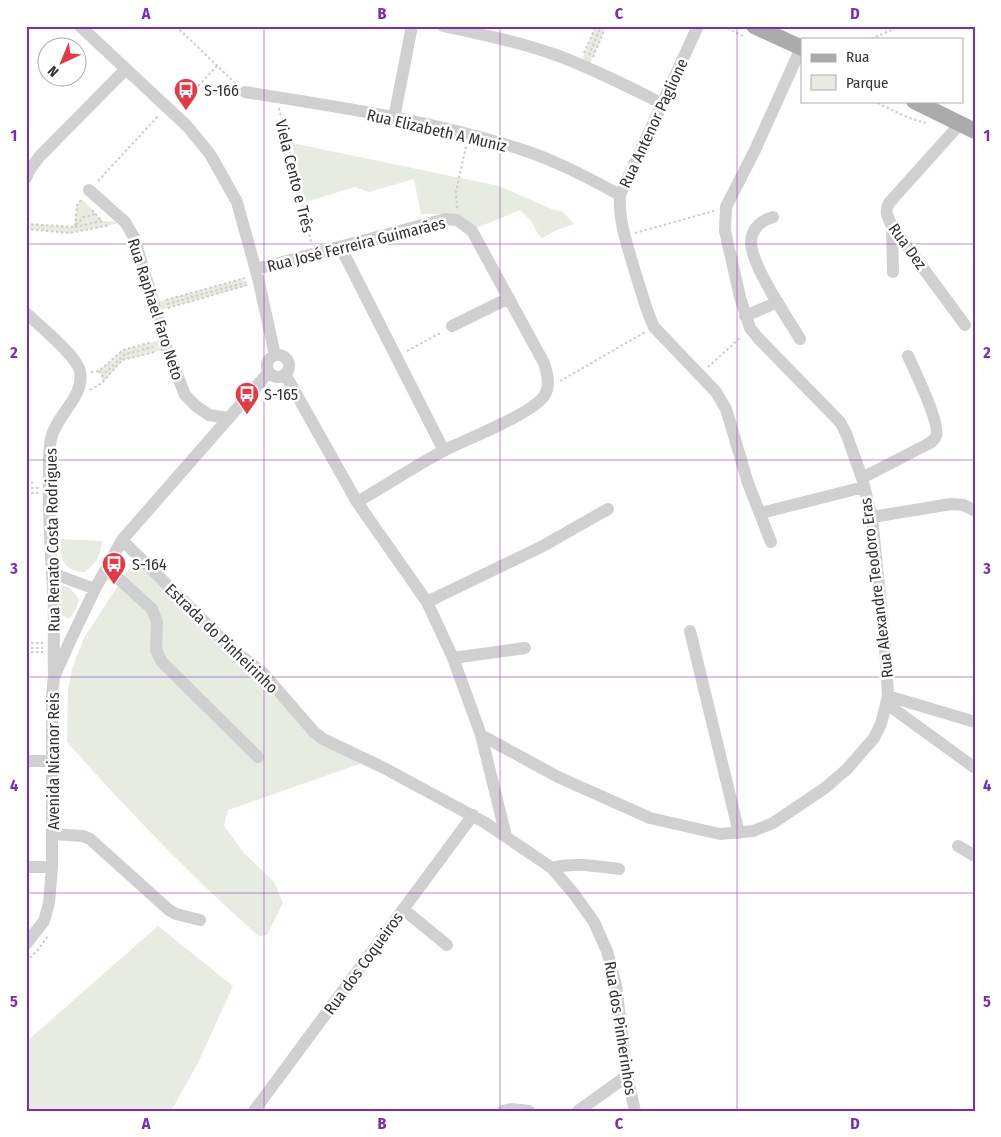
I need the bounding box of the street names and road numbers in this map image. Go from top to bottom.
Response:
street label: Rua Antenor Paglione [615,56,692,191]
street label: Rua Elizabeth A Muniz [365,105,509,156]
street label: Viela Cento e Três [271,118,318,235]
street label: Rua José Ferreira Guimarães [265,213,447,276]
street label: Rua Dez [885,220,931,273]
street label: Rua Raphael Faro Neto [124,236,187,382]
street label: Rua Renato Costa Rodrigues [41,448,64,632]
street label: Rua Alexandre Teodoro Eras [856,497,897,679]
street label: Estrada do Pinheirinho [161,580,282,697]
street label: Avenida Nicanor Reis [44,692,63,830]
street label: Rua dos Coqueiros [320,908,407,1018]
street label: Rua dos Pinherinhos [601,960,640,1096]

